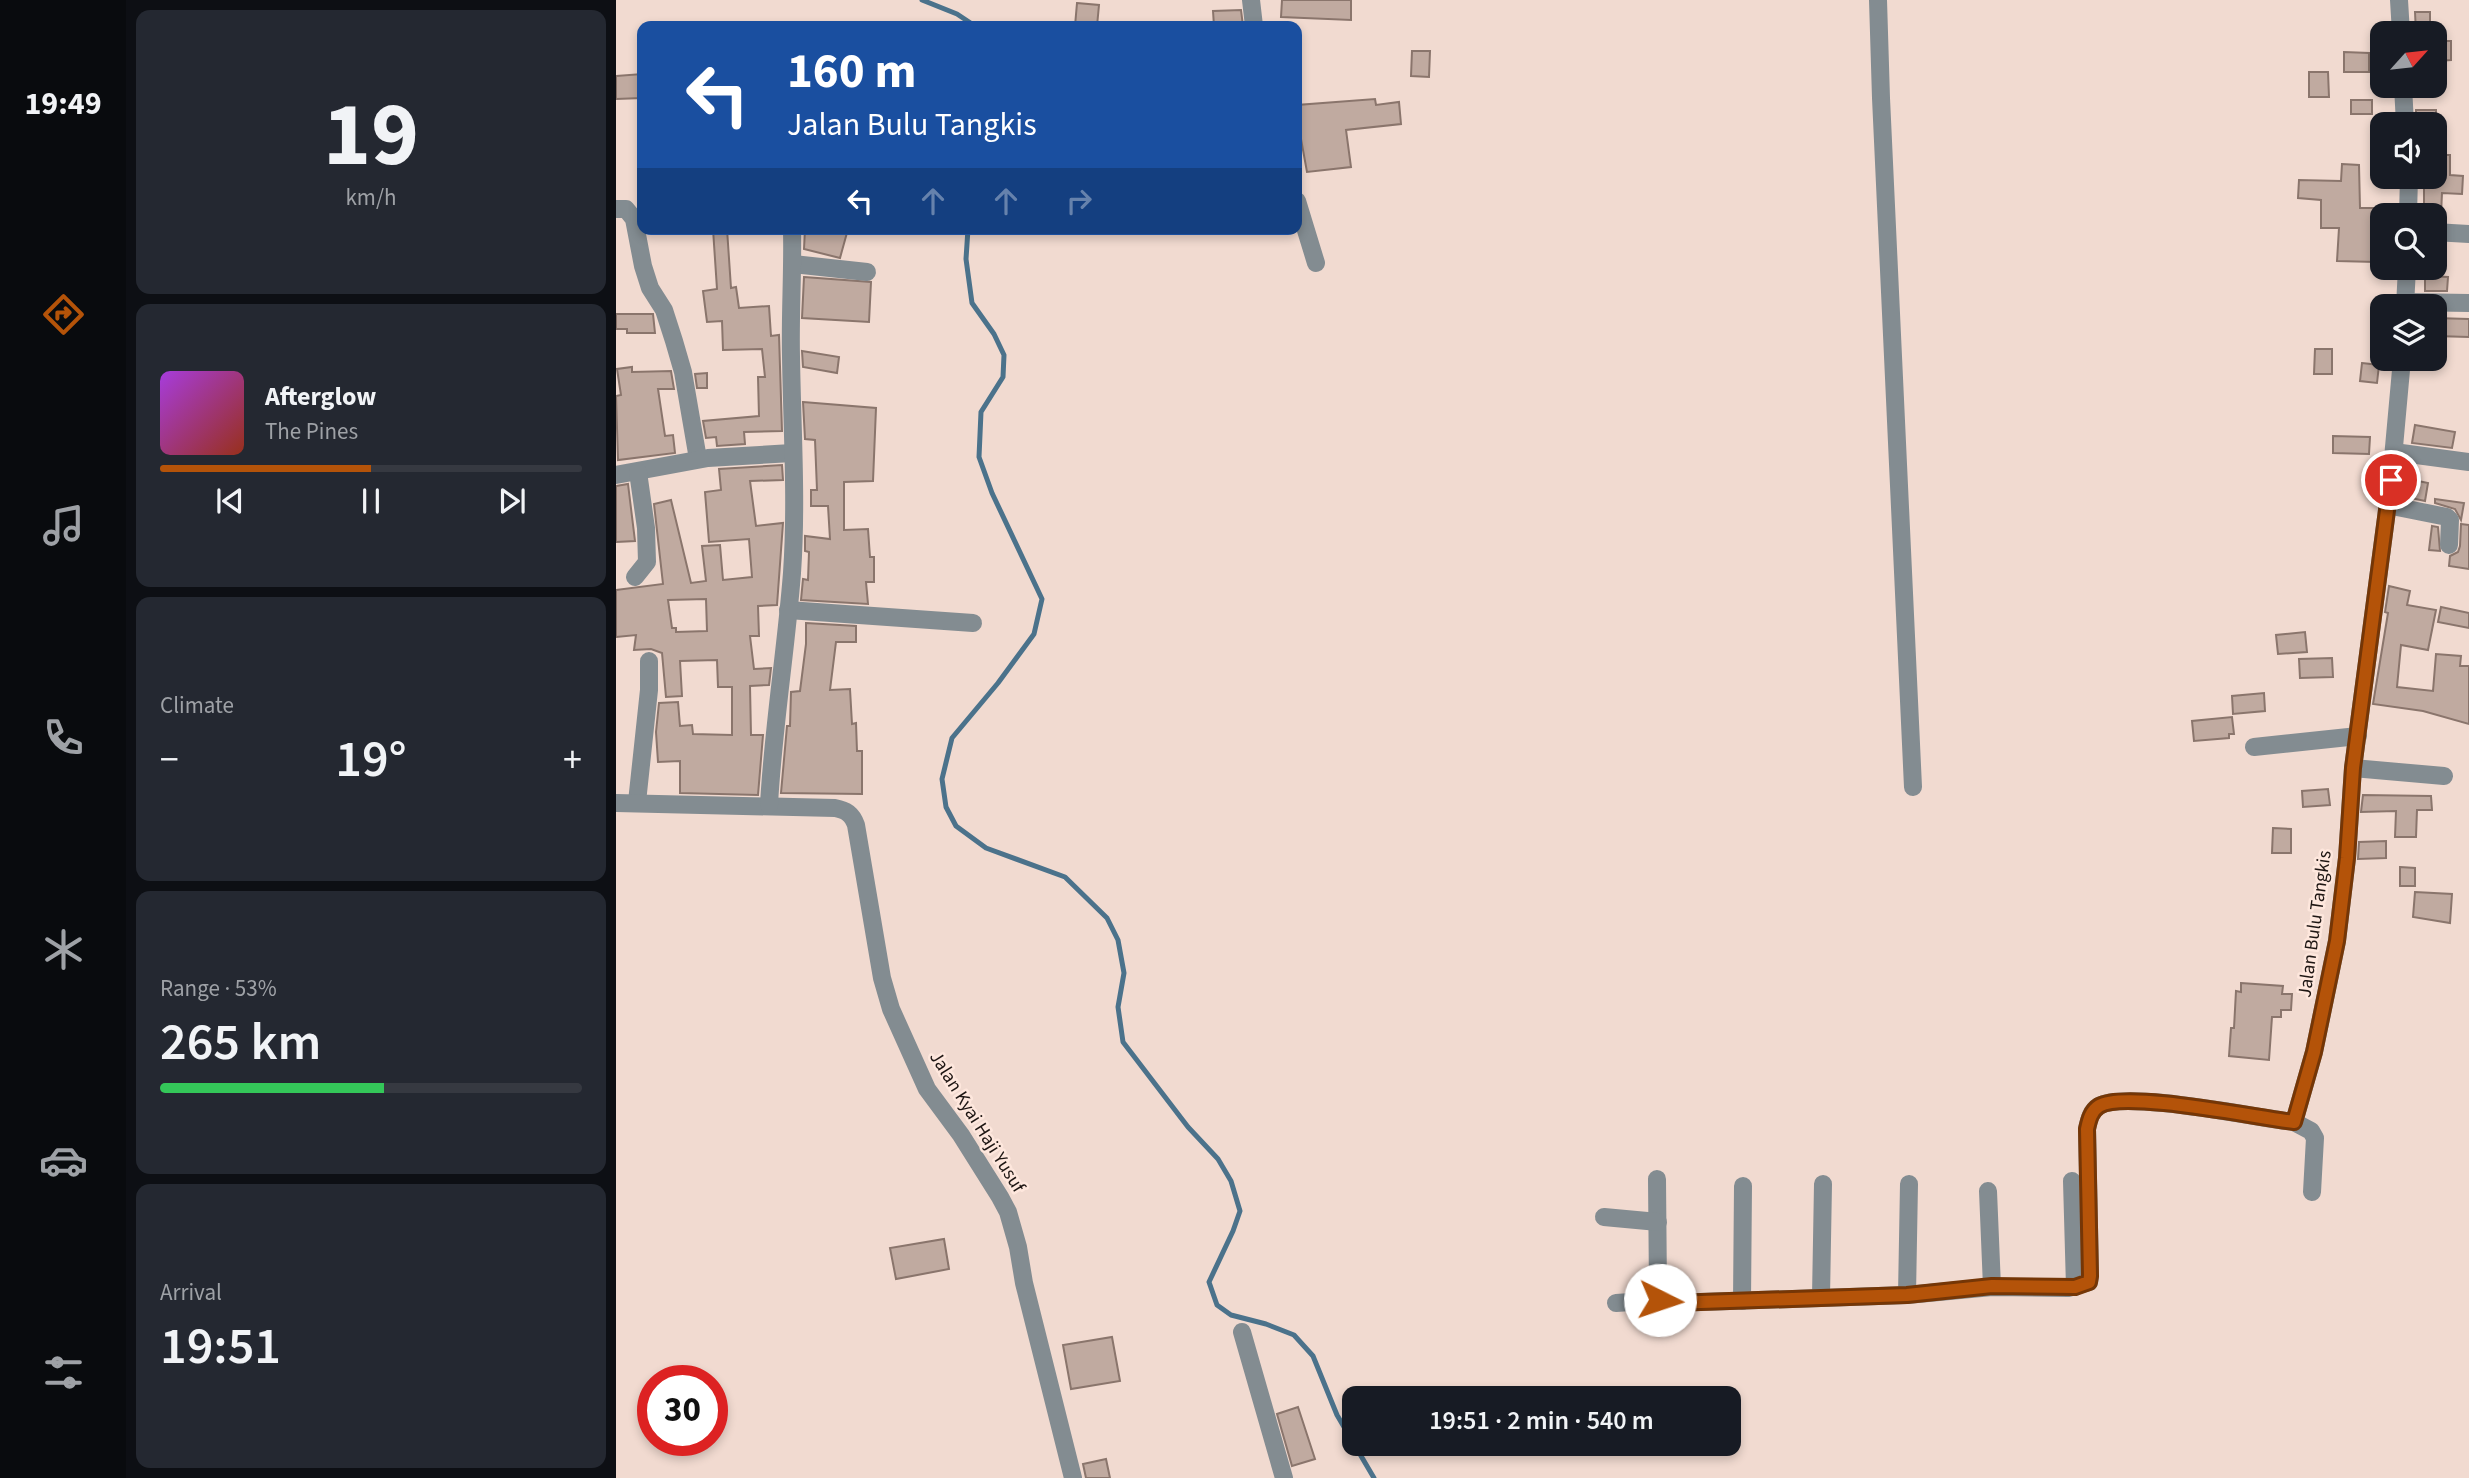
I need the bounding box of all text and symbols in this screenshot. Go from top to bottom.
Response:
north arrow [2370,21,2446,98]
map controls [2370,21,2447,371]
text: 160 m [787,37,916,107]
icon: left [672,49,763,140]
text: 19 [323,71,419,200]
text: 19:49 [24,81,102,127]
text: Jalan Bulu Tangkis [787,102,1037,148]
button: sound [2370,112,2447,189]
text: km/h [345,181,397,214]
icon: left [841,182,879,220]
icon: ahead [914,182,952,220]
icon: ahead [987,182,1025,220]
icon: right [1060,182,1098,220]
button: search [2370,203,2447,280]
icon: directions [39,290,88,339]
button: layers [2370,294,2447,371]
text: Afterglow [265,378,376,415]
text: The Pines [265,415,358,448]
pin [2361,450,2421,510]
icon: arrive [2372,461,2410,499]
icon: previous [211,482,249,520]
icon: pause [352,482,390,520]
icon: next [493,482,531,520]
icon: music [39,501,88,550]
text: Climate [160,689,234,722]
icon: phone [39,713,88,762]
text: 19° [335,723,407,797]
text: − [160,733,179,787]
text: + [563,733,582,787]
street label: Jalan Bulu Tangkis [2291,849,2339,999]
icon: climate [39,925,88,974]
text: Range · 53% [160,972,277,1005]
text: 265 km [160,1006,321,1080]
street label: Jalan Kyai Haji Yusuf [923,1046,1032,1199]
icon: car [39,1136,88,1185]
position arrow [1623,1263,1697,1337]
text: Arrival [160,1276,222,1309]
text: 19:51 [160,1310,281,1384]
icon: filters [39,1348,88,1397]
speed limit sign: 30 [637,1365,728,1456]
text: 19:51 · 2 min · 540 m [1429,1402,1654,1439]

